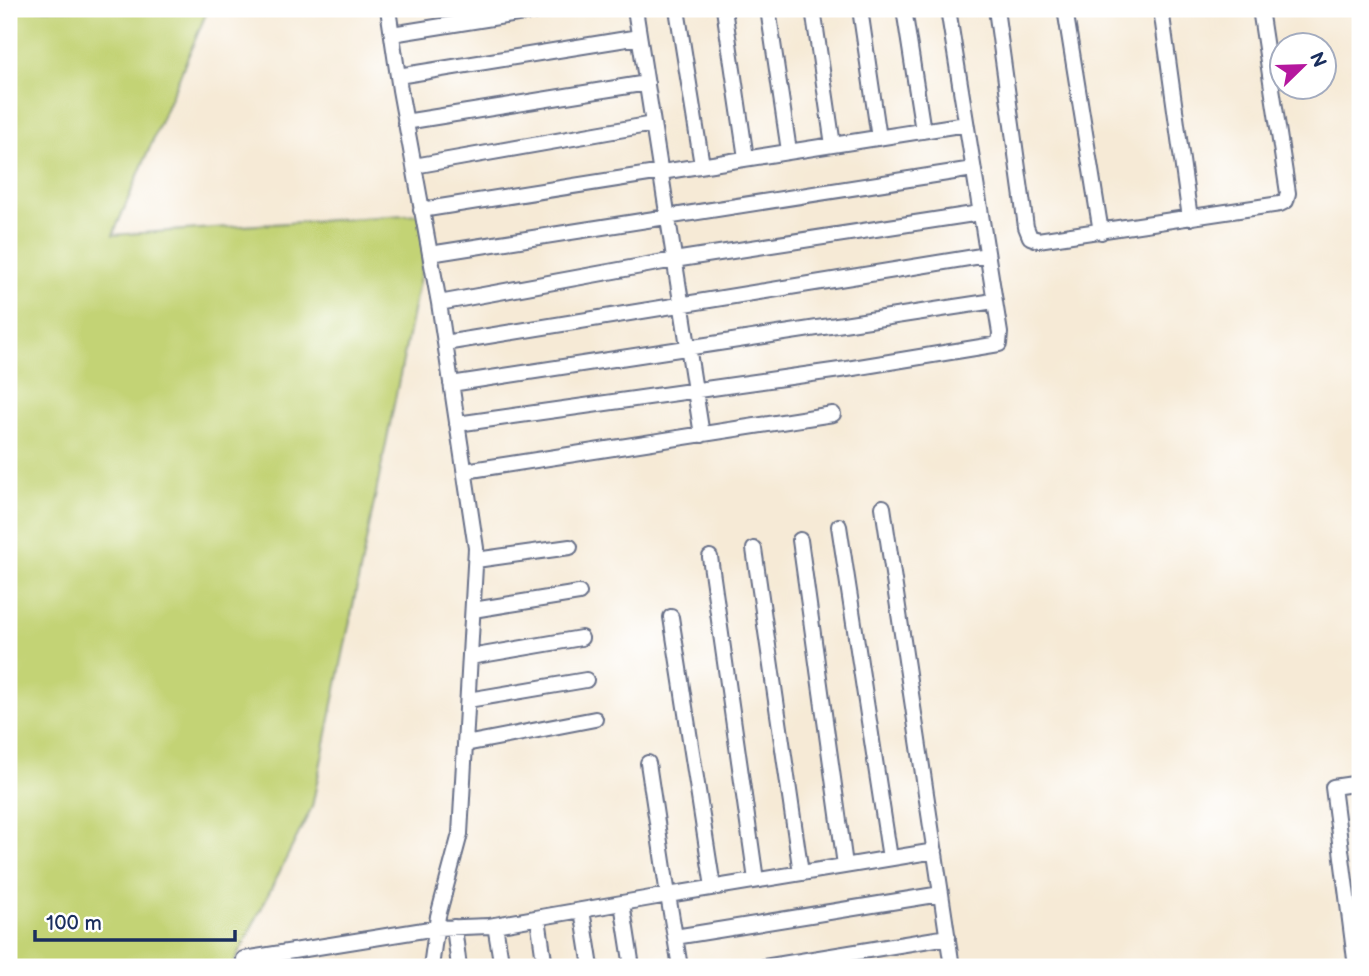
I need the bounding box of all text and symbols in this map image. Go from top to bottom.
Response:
north arrow [1268,32,1338,102]
text: N [1304,49,1331,71]
scale bar [35,899,234,943]
text: 100 m [46,911,102,936]

